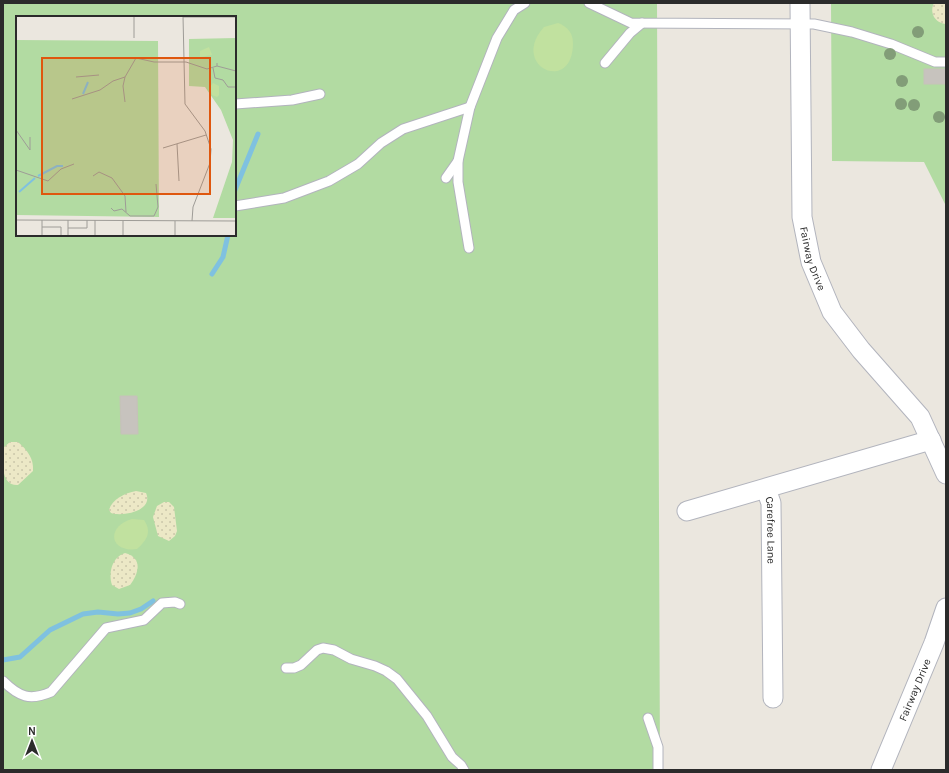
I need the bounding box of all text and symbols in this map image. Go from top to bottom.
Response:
inset map [16,16,236,236]
street label: Fairway Drive [798,225,829,293]
street label: Carefree Lane [763,495,778,564]
street label: Fairway Drive [896,656,933,723]
north arrow [12,721,52,761]
text: N [28,725,36,738]

